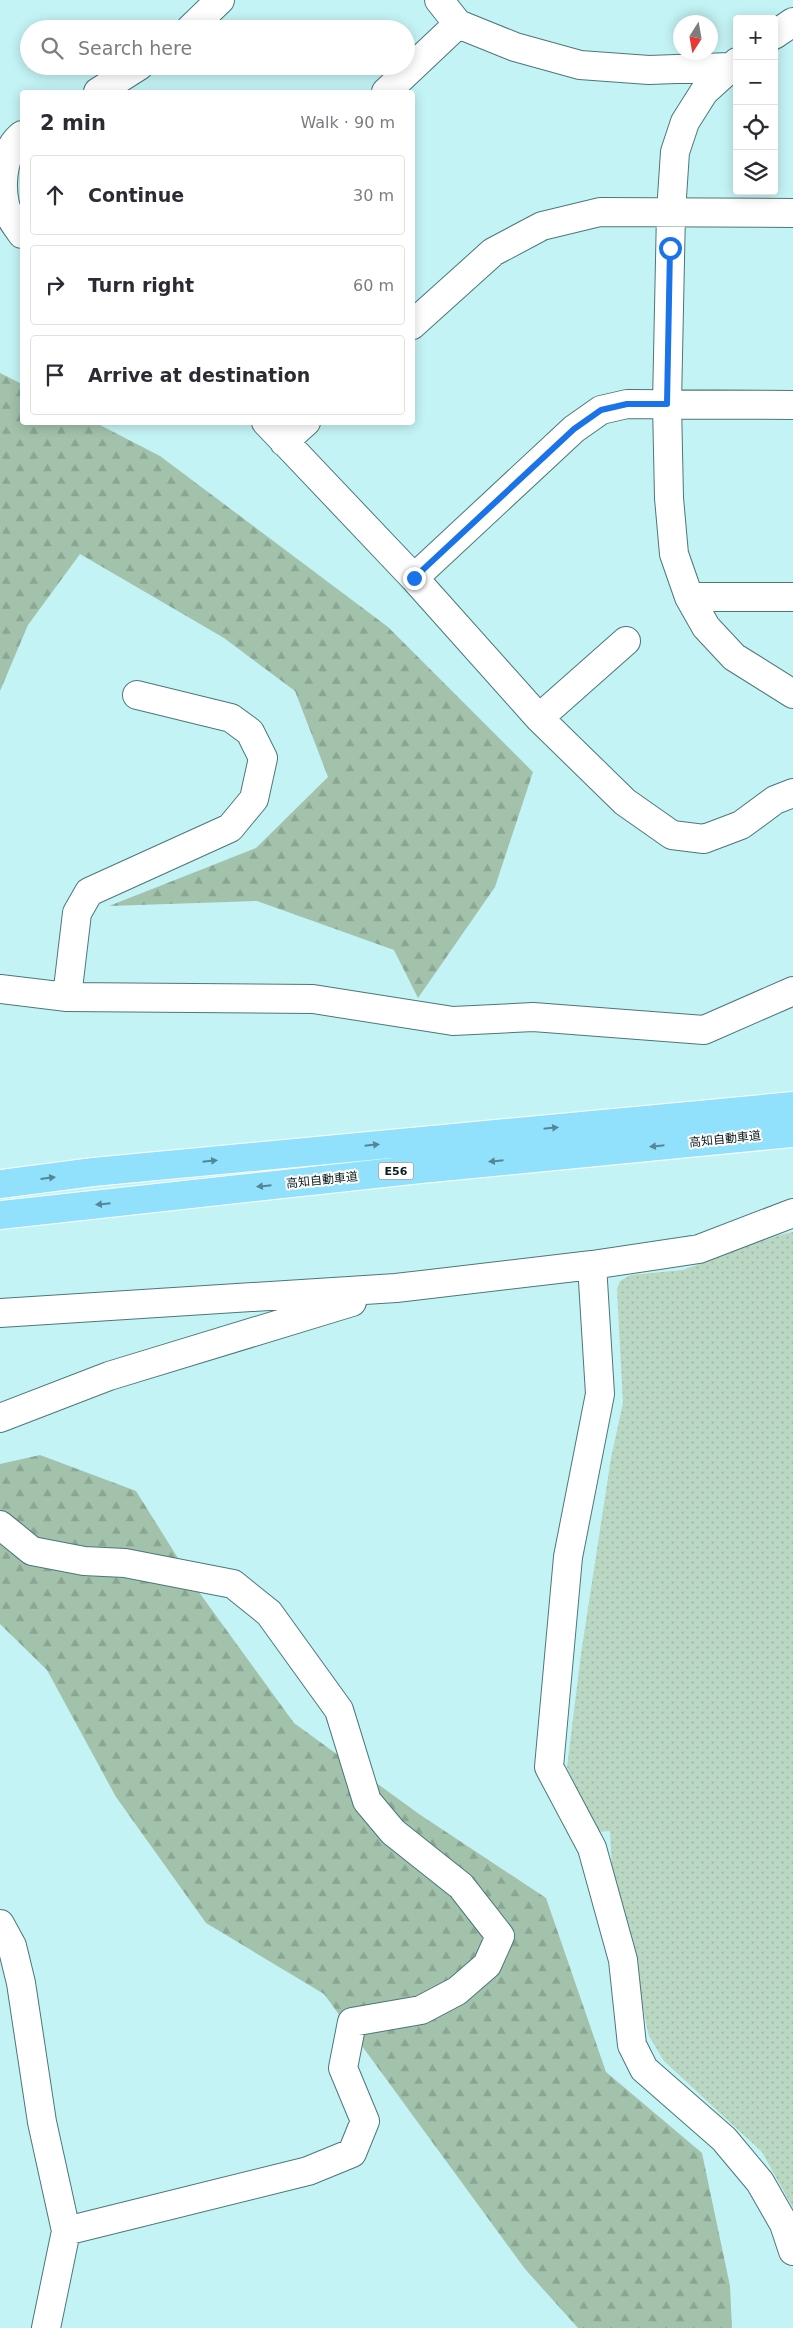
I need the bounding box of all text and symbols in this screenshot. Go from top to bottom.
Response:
north arrow [673,15,718,60]
map controls [733,15,778,195]
button: + [733,15,778,60]
search box [20,20,415,75]
icon: search [38,34,66,62]
text: Search here [78,37,192,59]
button: − [733,60,778,105]
button: locate [733,105,778,150]
text: 2 min [40,111,106,135]
text: Walk · 90 m [300,113,395,132]
button: layers [733,150,778,195]
icon: ahead [41,181,69,209]
text: Continue [88,184,184,206]
text: 30 m [353,186,394,205]
route start [659,237,682,260]
icon: right [41,271,69,299]
text: Turn right [88,274,194,296]
text: 60 m [353,276,394,295]
icon: arrive [41,361,69,389]
text: Arrive at destination [88,364,310,386]
route end [403,567,426,590]
one-way arrow [543,1124,559,1132]
street label: 高知自動車道 [688,1128,762,1150]
one-way arrow [364,1141,380,1149]
one-way arrow [649,1142,665,1150]
one-way arrow [202,1157,218,1165]
one-way arrow [487,1158,503,1166]
road number: E56 [378,1162,414,1180]
street label: 高知自動車道 [285,1169,359,1191]
one-way arrow [41,1174,57,1182]
one-way arrow [256,1182,272,1190]
one-way arrow [95,1200,111,1208]

